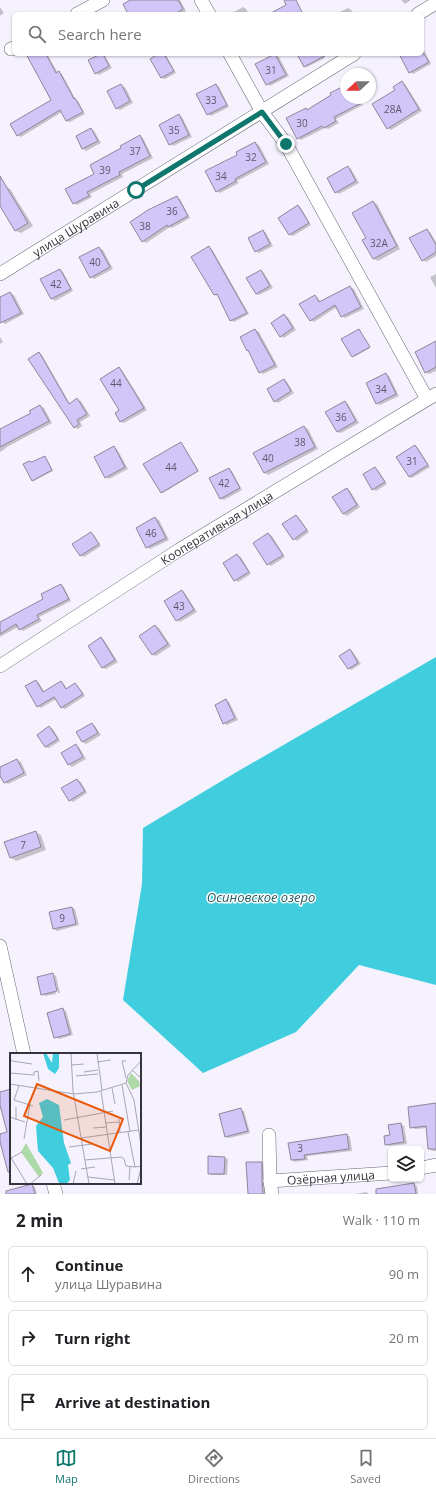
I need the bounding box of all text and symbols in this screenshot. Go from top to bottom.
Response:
search box [12,12,424,56]
icon: search [26,23,48,45]
text: Search here [58,24,142,44]
house number: 31 [265,63,277,77]
north arrow [340,68,376,104]
house number: 33 [205,93,217,107]
house number: 28А [384,102,403,116]
house number: 30 [296,116,308,130]
house number: 35 [168,123,180,137]
route end [277,135,295,153]
house number: 37 [129,144,141,158]
house number: 32 [245,150,257,164]
house number: 39 [99,163,111,177]
house number: 34 [215,169,227,183]
route start [127,181,145,199]
street label: улица Шуравина [29,194,122,260]
house number: 36 [166,204,178,218]
house number: 38 [139,219,151,233]
house number: 32А [370,236,389,250]
house number: 40 [89,255,101,269]
house number: 42 [50,277,62,291]
house number: 44 [110,376,122,390]
house number: 34 [375,382,387,396]
house number: 36 [335,410,347,424]
house number: 38 [294,435,306,449]
house number: 40 [262,451,274,465]
house number: 31 [406,454,418,468]
house number: 44 [165,460,177,474]
house number: 42 [218,476,230,490]
street label: Кооперативная улица [157,487,276,568]
house number: 46 [145,526,157,540]
house number: 43 [173,599,185,613]
house number: 7 [20,838,26,852]
water label: Осиновское озеро [207,888,315,906]
house number: 9 [59,911,65,925]
inset map [10,1053,141,1184]
house number: 3 [297,1141,303,1155]
map controls [388,1146,424,1182]
button: layers [388,1146,424,1182]
street label: Озёрная улица [286,1166,375,1188]
text: 2 min [16,1209,63,1232]
text: Walk · 110 m [343,1211,420,1229]
text: Continue [55,1255,123,1275]
icon: ahead [17,1263,39,1285]
text: 90 m [389,1265,419,1283]
text: улица Шуравина [55,1275,162,1293]
icon: right [17,1327,39,1349]
text: Turn right [55,1328,130,1348]
text: 20 m [389,1329,419,1347]
icon: arrive [17,1391,39,1413]
text: Arrive at destination [55,1392,210,1412]
tab: Map [55,1447,78,1486]
tab: Directions [188,1447,240,1486]
tab: Saved [350,1447,381,1486]

